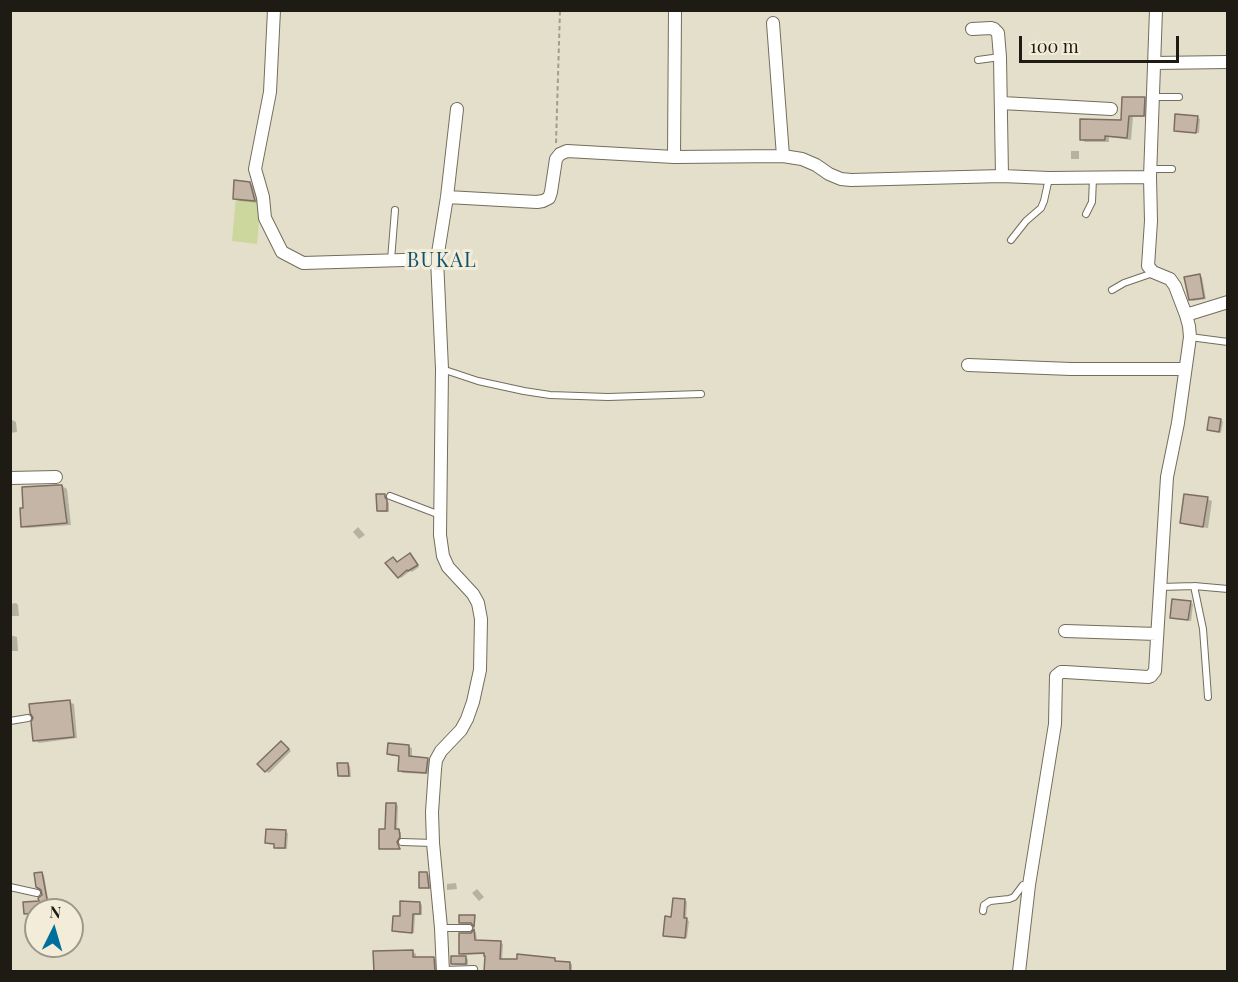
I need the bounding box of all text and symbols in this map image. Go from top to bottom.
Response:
scale bar [1022,24,1182,62]
text: 100 m [1030,34,1079,58]
district label: BUKAL [407,249,477,273]
north arrow [24,898,84,958]
text: N [49,901,62,923]

